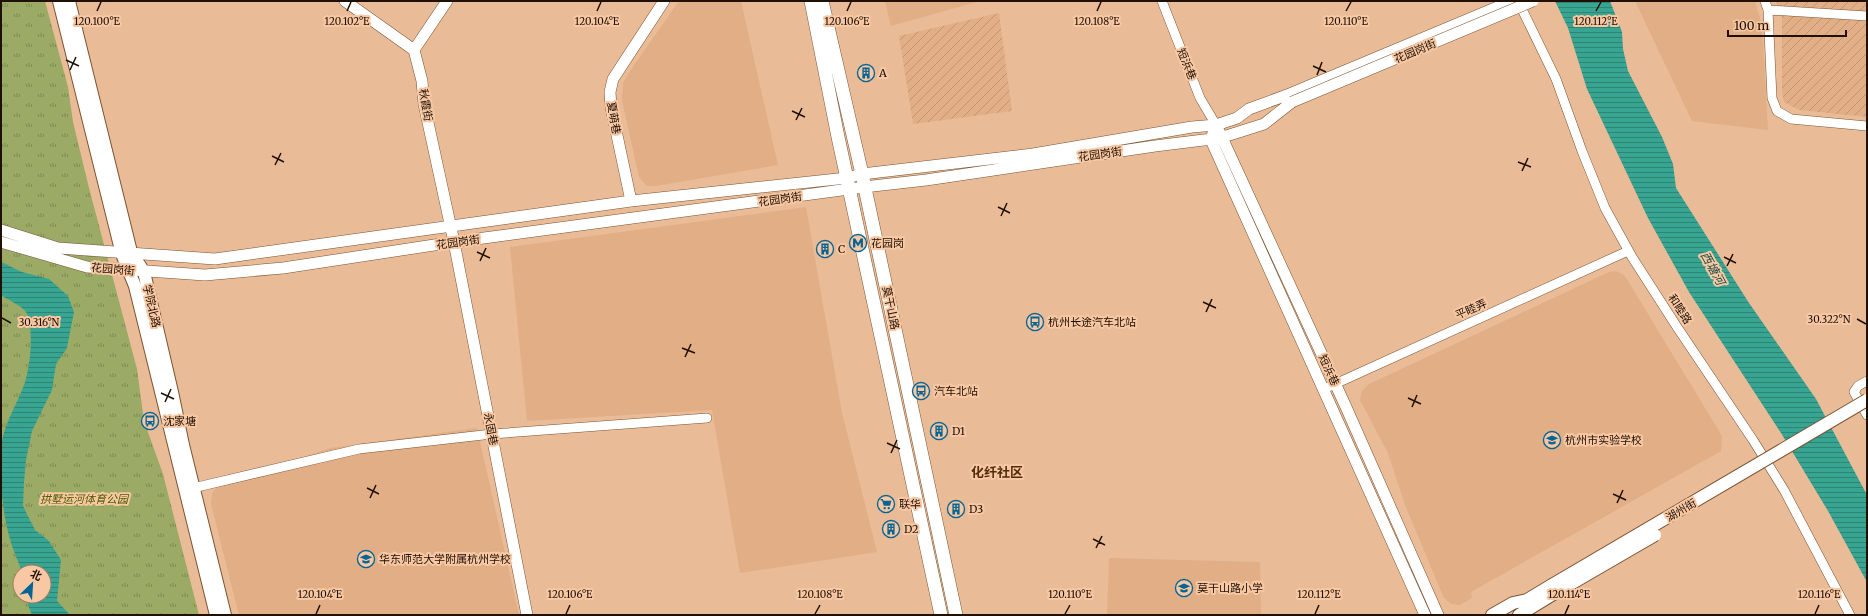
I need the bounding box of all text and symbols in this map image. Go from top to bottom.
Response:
scale bar [1728,12,1846,38]
text: 120.100°E [74,15,121,28]
text: 120.102°E [325,15,370,28]
text: 120.104°E [575,15,620,28]
text: 120.106°E [825,15,870,28]
text: 120.108°E [1074,15,1120,28]
text: 120.110°E [1324,15,1368,28]
text: 120.112°E [1574,15,1618,28]
text: 100 m [1734,18,1769,33]
street label: 花园岗街 [1392,36,1438,66]
street label: 短浜巷 [1174,46,1200,82]
building icon: A [856,63,876,83]
place label: A [878,66,887,80]
street label: 秋霞街 [416,88,436,122]
street label: 夏萌巷 [604,101,624,135]
street label: 花园岗街 [1077,144,1123,164]
street label: 花园岗街 [757,189,803,209]
street label: 花园岗街 [435,232,481,252]
metro station icon: 花园岗 [848,233,868,253]
place label: 花园岗 [871,236,904,250]
building icon: C [815,239,835,259]
place label: C [838,242,845,256]
water label: 西塘河 [1698,249,1729,289]
street label: 花园岗街 [90,260,136,278]
street label: 学院北路 [140,283,164,329]
street label: 莫干山路 [880,285,902,331]
street label: 和睦路 [1665,291,1695,327]
street label: 平睦弄 [1453,296,1489,322]
bus stop icon: 杭州长途汽车北站 [1025,312,1045,332]
text: 30.322°N [1808,313,1851,326]
place label: 杭州长途汽车北站 [1048,315,1136,329]
text: 30.316°N [19,316,60,329]
street label: 短浜巷 [1316,352,1342,388]
bus stop icon: 汽车北站 [911,381,931,401]
place label: 汽车北站 [934,384,978,398]
bus stop icon: 沈家塘 [140,411,160,431]
street label: 永固巷 [481,411,501,447]
place label: 沈家塘 [163,414,196,428]
building icon: D1 [929,421,949,441]
place label: D1 [952,424,965,438]
school or university icon: 杭州市实验学校 [1542,430,1562,450]
place label: 杭州市实验学校 [1565,433,1642,447]
district label: 化纤社区 [971,464,1023,481]
park label: 拱墅运河体育公园 [40,492,130,506]
supermarket icon: 联华 [876,494,896,514]
street label: 湖州街 [1663,496,1699,524]
place label: 联华 [899,497,921,511]
building icon: D3 [946,499,966,519]
place label: D3 [969,502,983,516]
building icon: D2 [881,519,901,539]
place label: D2 [904,522,919,536]
school or university icon: 华东师范大学附属杭州学校 [356,549,376,569]
place label: 华东师范大学附属杭州学校 [379,552,511,566]
north arrow [12,564,52,604]
text: 北 [28,566,44,584]
school or university icon: 莫干山路小学 [1174,578,1194,598]
place label: 莫干山路小学 [1197,581,1263,595]
text: 120.104°E [298,588,343,601]
text: 120.106°E [548,588,593,601]
text: 120.108°E [797,588,843,601]
text: 120.110°E [1048,588,1092,601]
text: 120.112°E [1297,588,1341,601]
text: 120.114°E [1548,588,1591,601]
text: 120.116°E [1798,588,1841,601]

